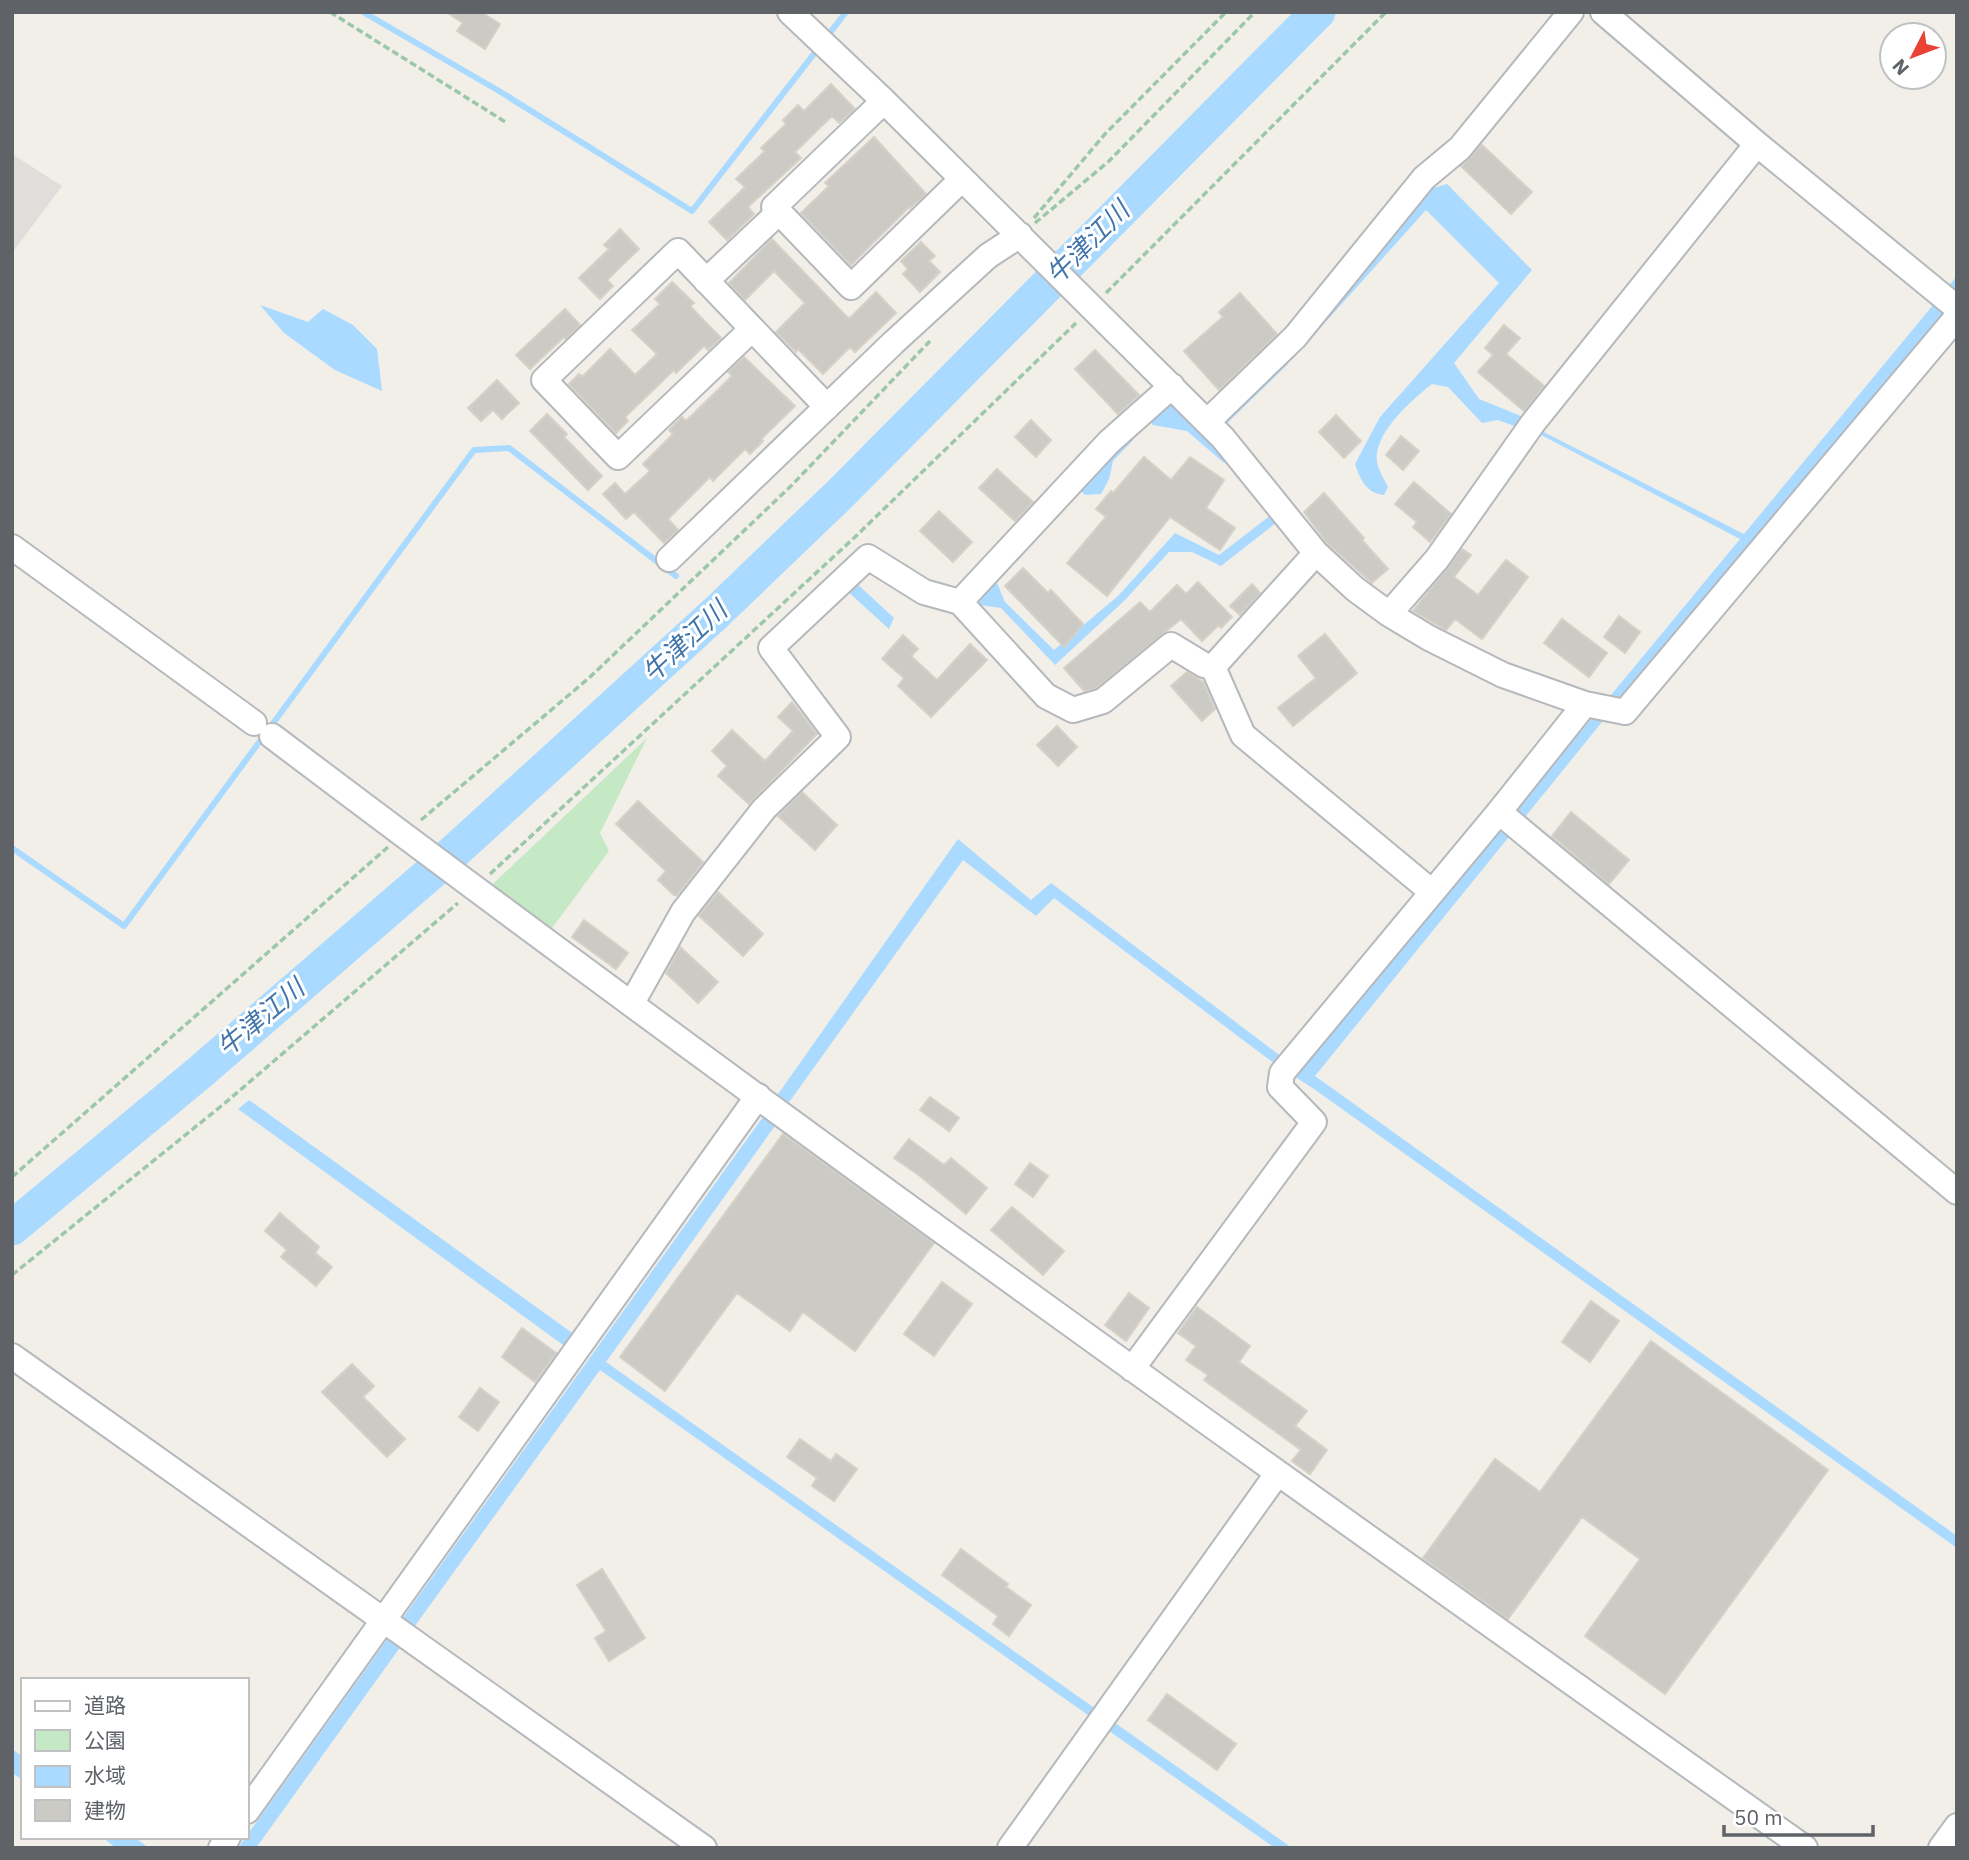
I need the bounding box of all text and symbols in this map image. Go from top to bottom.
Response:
north arrow [1878,21,1948,91]
text: N [1887,54,1914,81]
water label: 牛津江川 [1038,191,1138,291]
water label: 牛津江川 [634,591,736,689]
water label: 牛津江川 [209,969,313,1063]
legend [21,1678,248,1839]
text: 道路 [84,1691,126,1719]
text: 公園 [84,1726,126,1754]
text: 水域 [84,1761,126,1789]
scale bar [1724,1794,1873,1838]
text: 建物 [84,1796,126,1824]
text: 50 m [1734,1803,1783,1831]

